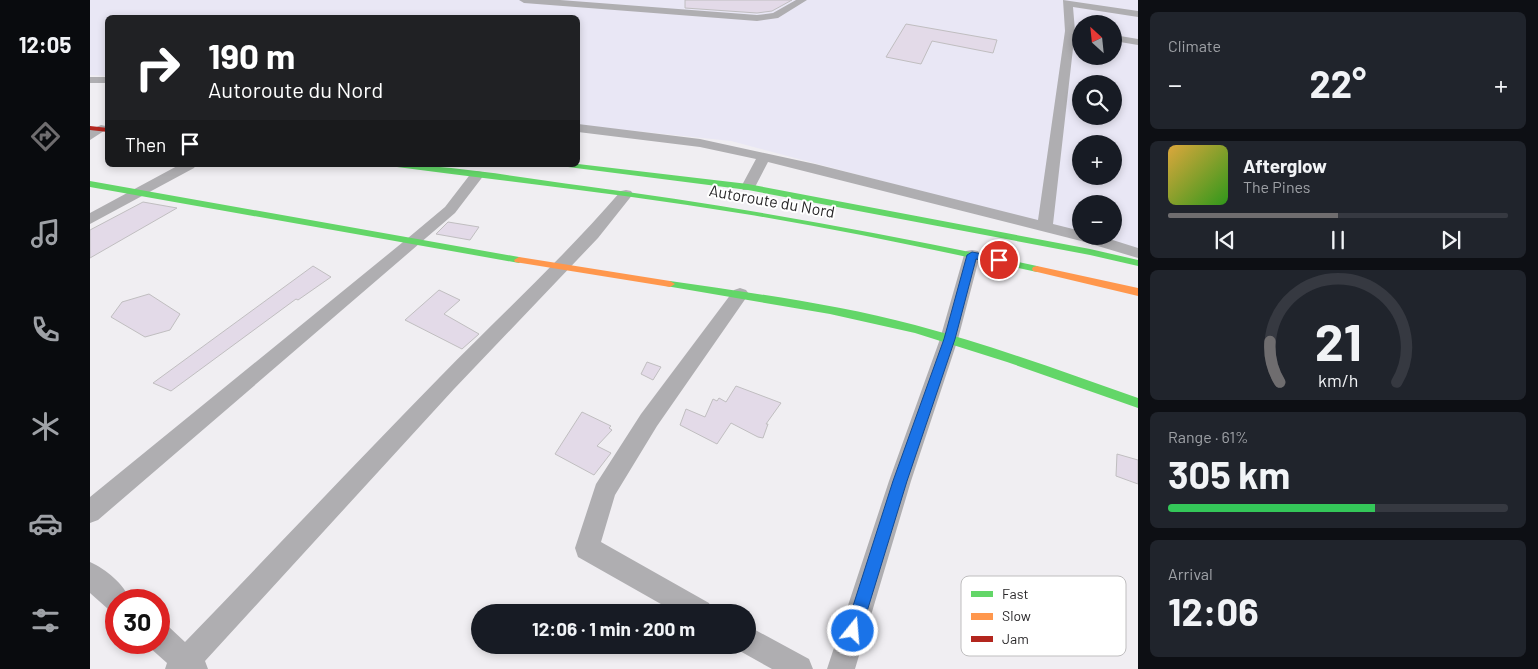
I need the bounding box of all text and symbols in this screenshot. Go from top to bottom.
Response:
north arrow [1072,15,1122,65]
map controls [1072,15,1122,245]
text: 12:05 [19,31,71,57]
text: 190 m [208,34,295,76]
icon: right [125,35,190,100]
text: Climate [1168,36,1221,55]
text: 22° [1310,60,1366,106]
text: − [1168,67,1182,101]
text: + [1494,67,1508,101]
button: search [1072,75,1122,125]
text: Autoroute du Nord [208,76,383,102]
icon: directions [28,119,63,154]
icon: arrive [176,130,204,158]
text: Then [125,133,166,156]
button: + [1072,135,1122,185]
text: Afterglow [1243,154,1327,177]
text: The Pines [1243,177,1311,196]
street label: Autoroute du Nord [708,180,837,221]
button: − [1072,195,1122,245]
icon: music [28,216,63,251]
icon: previous [1211,226,1239,254]
icon: pause [1324,226,1352,254]
icon: next [1437,226,1465,254]
pin [978,239,1020,281]
icon: arrive [985,246,1013,274]
text: 21 [1314,309,1362,371]
icon: phone [28,312,63,347]
text: km/h [1318,369,1358,391]
icon: climate [28,409,63,444]
text: Range · 61% [1168,427,1249,446]
text: 305 km [1168,451,1290,497]
icon: car [28,506,63,541]
text: Arrival [1168,564,1213,583]
legend [961,576,1126,656]
text: Fast [1002,585,1028,602]
text: 12:06 [1168,588,1259,634]
speed limit sign: 30 [105,589,170,654]
icon: filters [28,603,63,638]
position arrow [826,604,878,656]
text: Slow [1002,607,1031,624]
text: 12:06 · 1 min · 200 m [532,617,695,640]
text: Jam [1002,630,1029,647]

